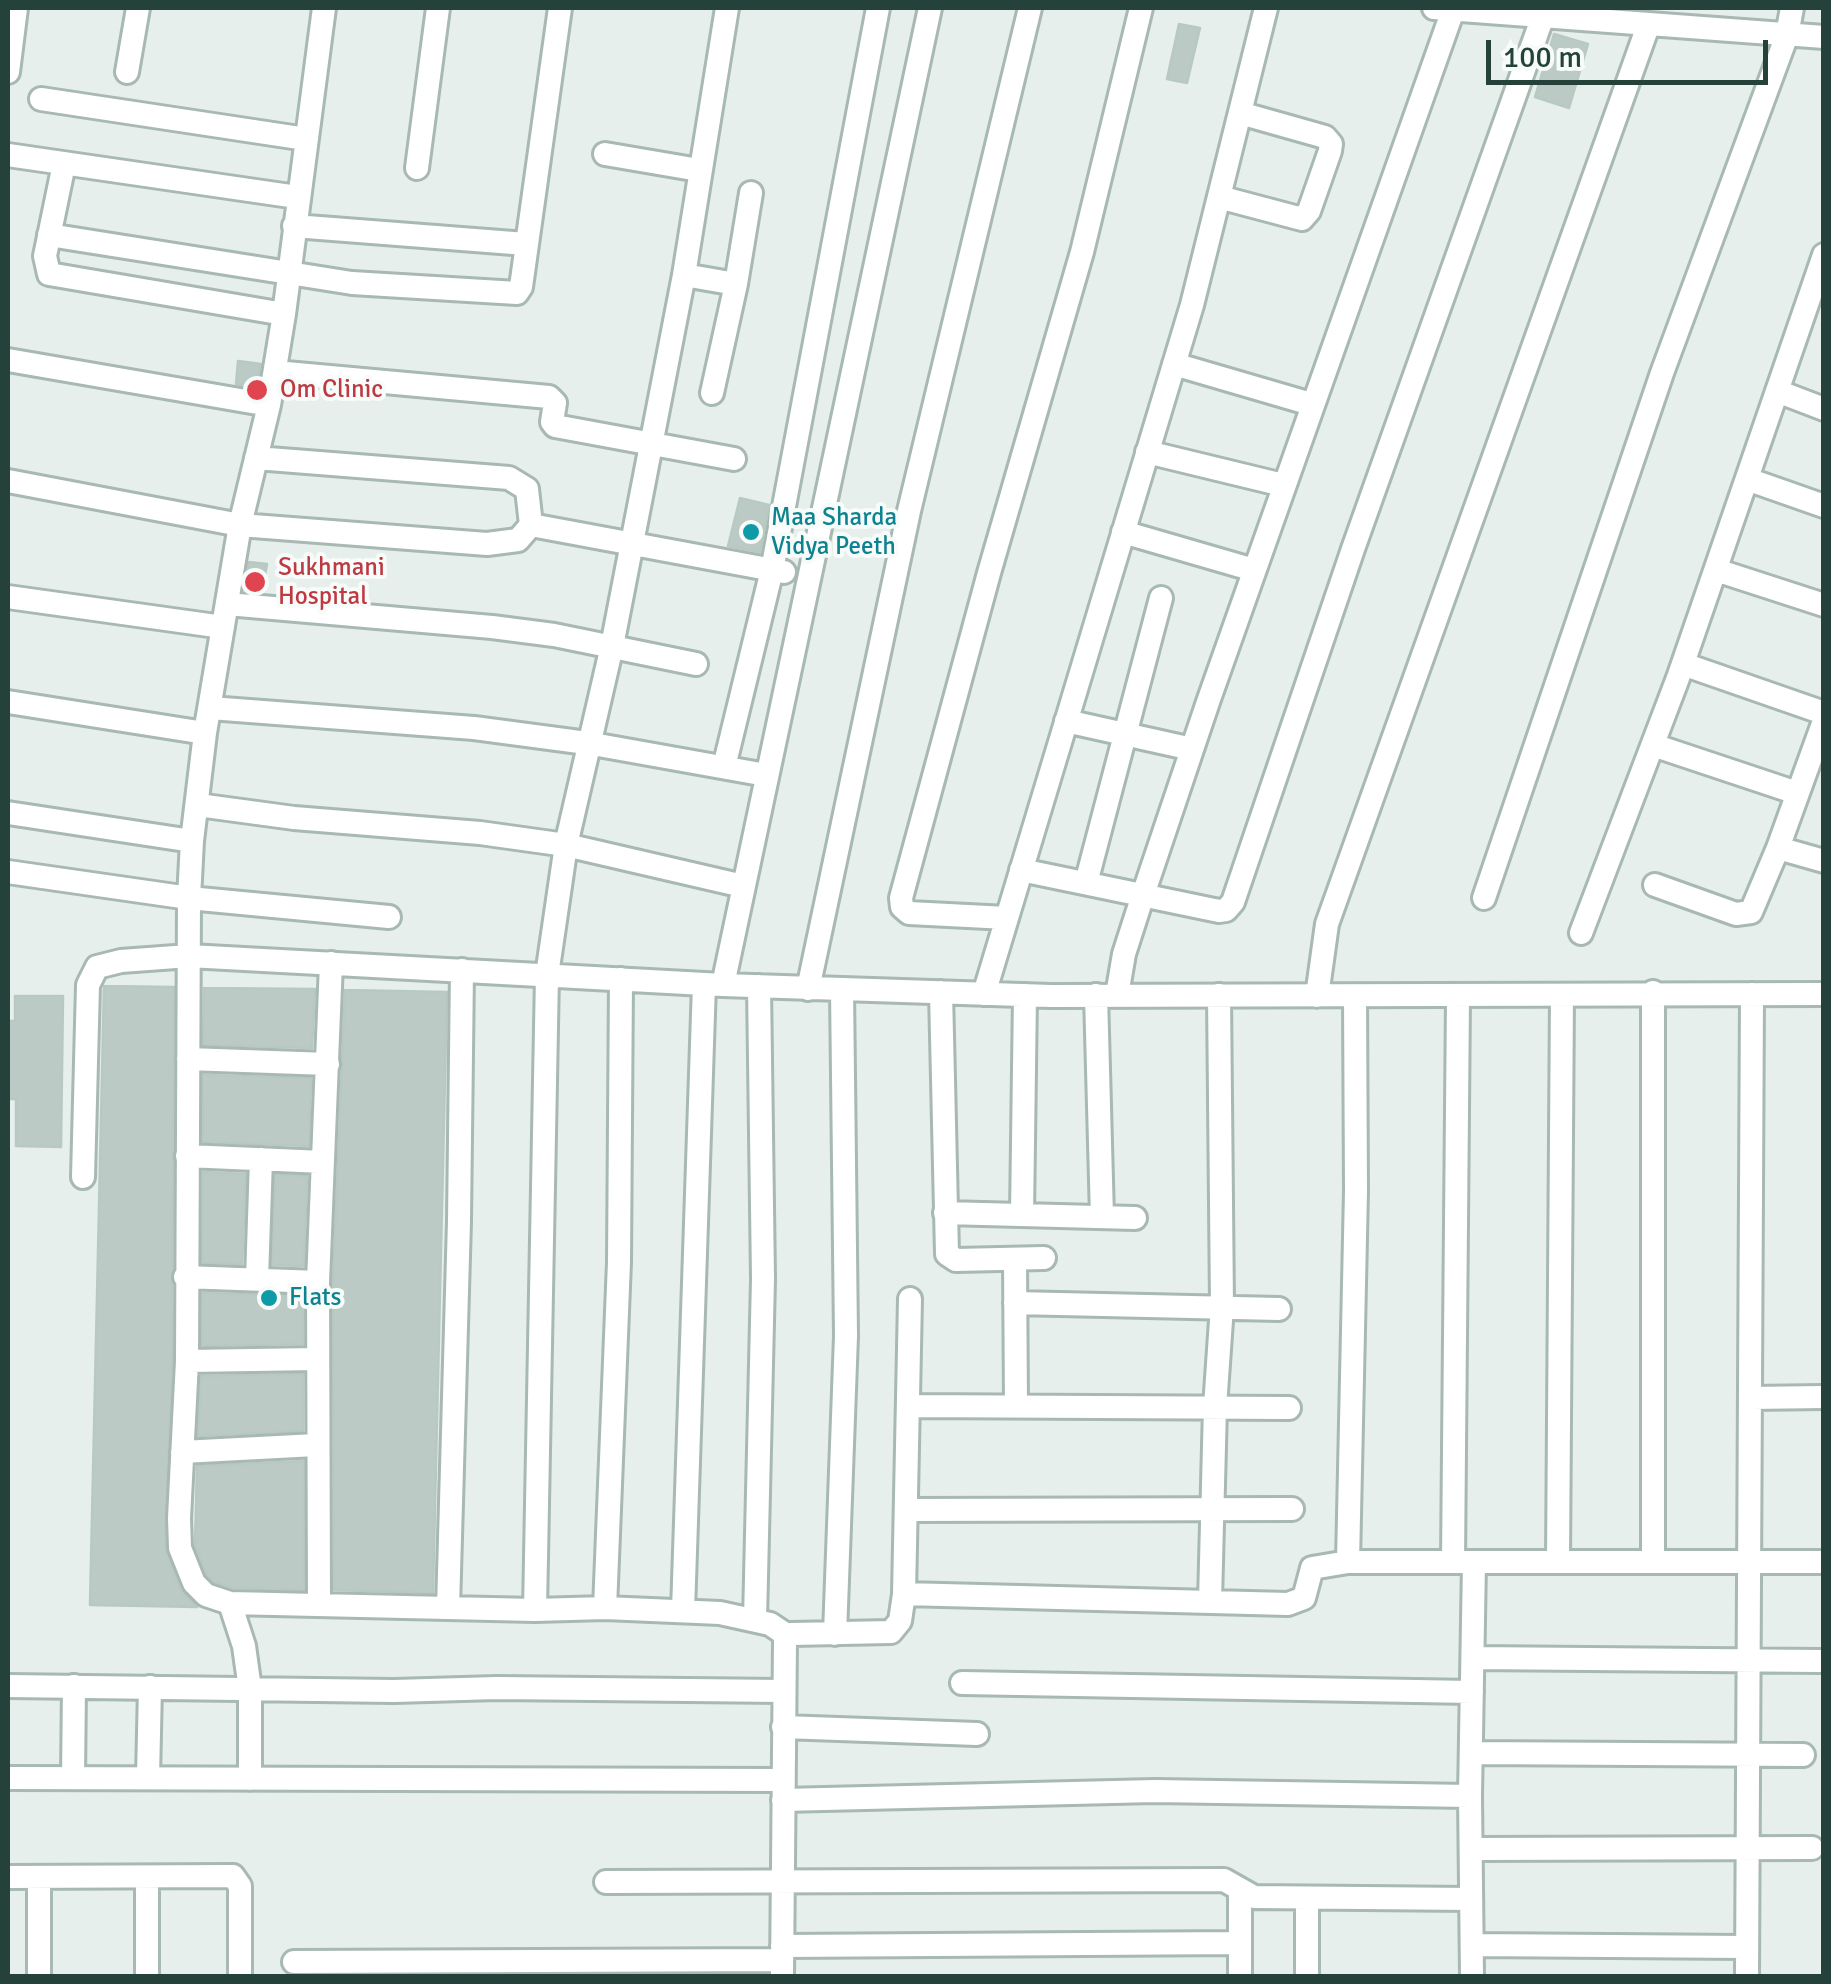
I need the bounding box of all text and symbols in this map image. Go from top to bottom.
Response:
scale bar [1491,20,1774,82]
text: 100 m [1503,39,1582,76]
place label: Om Clinic [280,375,383,405]
marker: Om Clinic [244,377,270,403]
place label: Maa Sharda Vidya Peeth [771,503,897,562]
marker: Maa Sharda Vidya Peeth [740,521,762,543]
place label: Sukhmani Hospital [278,553,385,612]
marker: Sukhmani Hospital [242,569,268,595]
place label: Flats [289,1283,342,1313]
marker: Flats [258,1287,280,1309]

